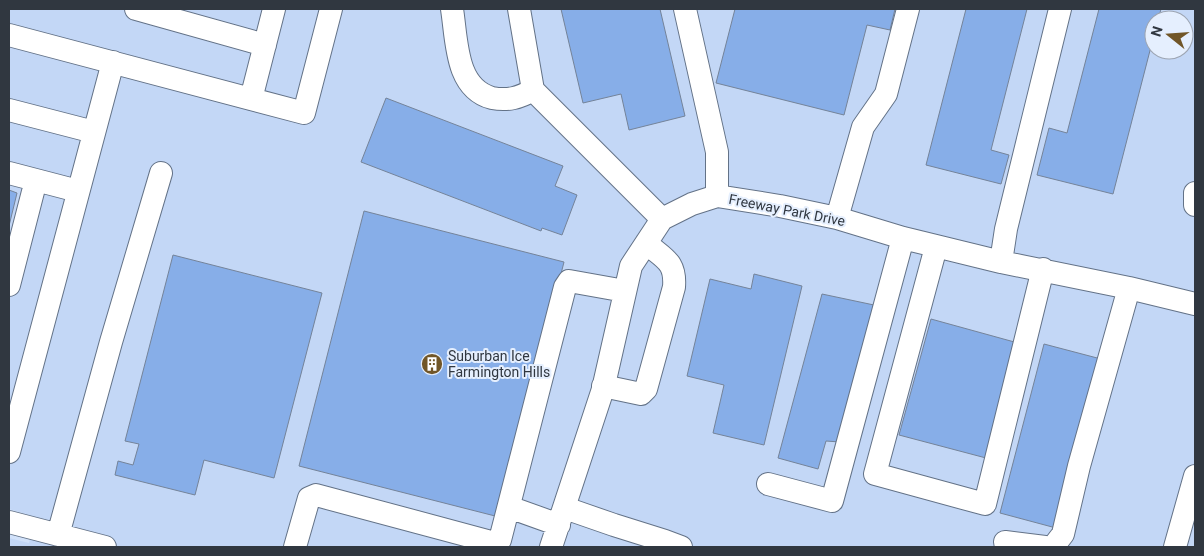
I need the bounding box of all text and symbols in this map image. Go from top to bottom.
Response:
north arrow [1144,10,1194,60]
text: N [1147,24,1166,38]
street label: Freeway Park Drive [727,191,847,229]
place label: Suburban Ice Farmington Hills [448,348,550,380]
building icon: Suburban Ice Farmington Hills [420,352,444,376]

